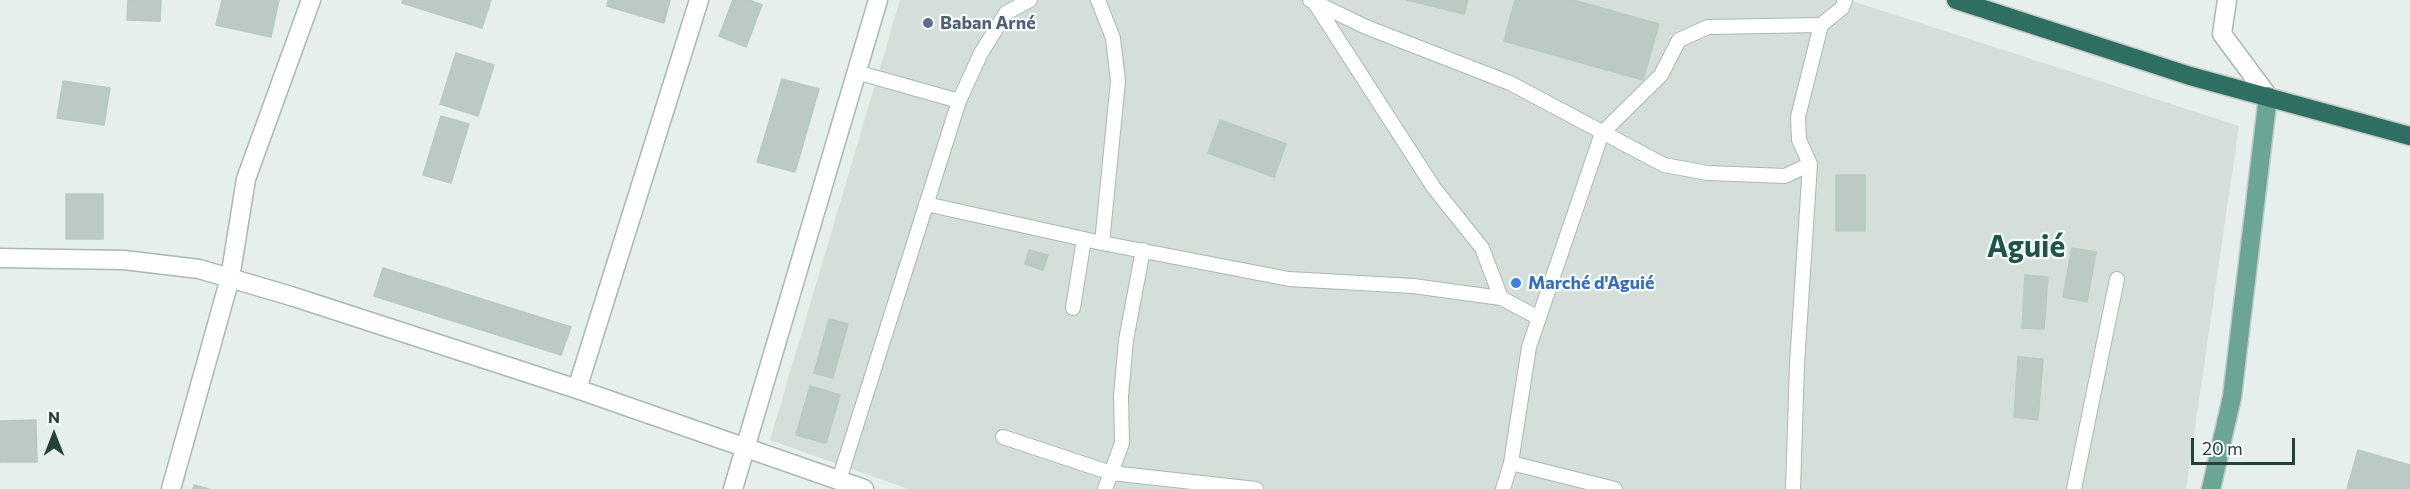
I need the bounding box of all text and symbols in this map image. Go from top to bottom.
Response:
place label: Baban Arné [940,12,1036,34]
marker: Baban Arné [921,16,935,30]
district label: Aguié [1987,229,2065,265]
place label: Marché d'Aguié [1528,272,1654,294]
marker: Marché d'Aguié [1509,276,1523,290]
north arrow [24,405,84,465]
text: N [48,407,60,426]
scale bar [2194,426,2298,464]
text: 20 m [2202,437,2243,459]

